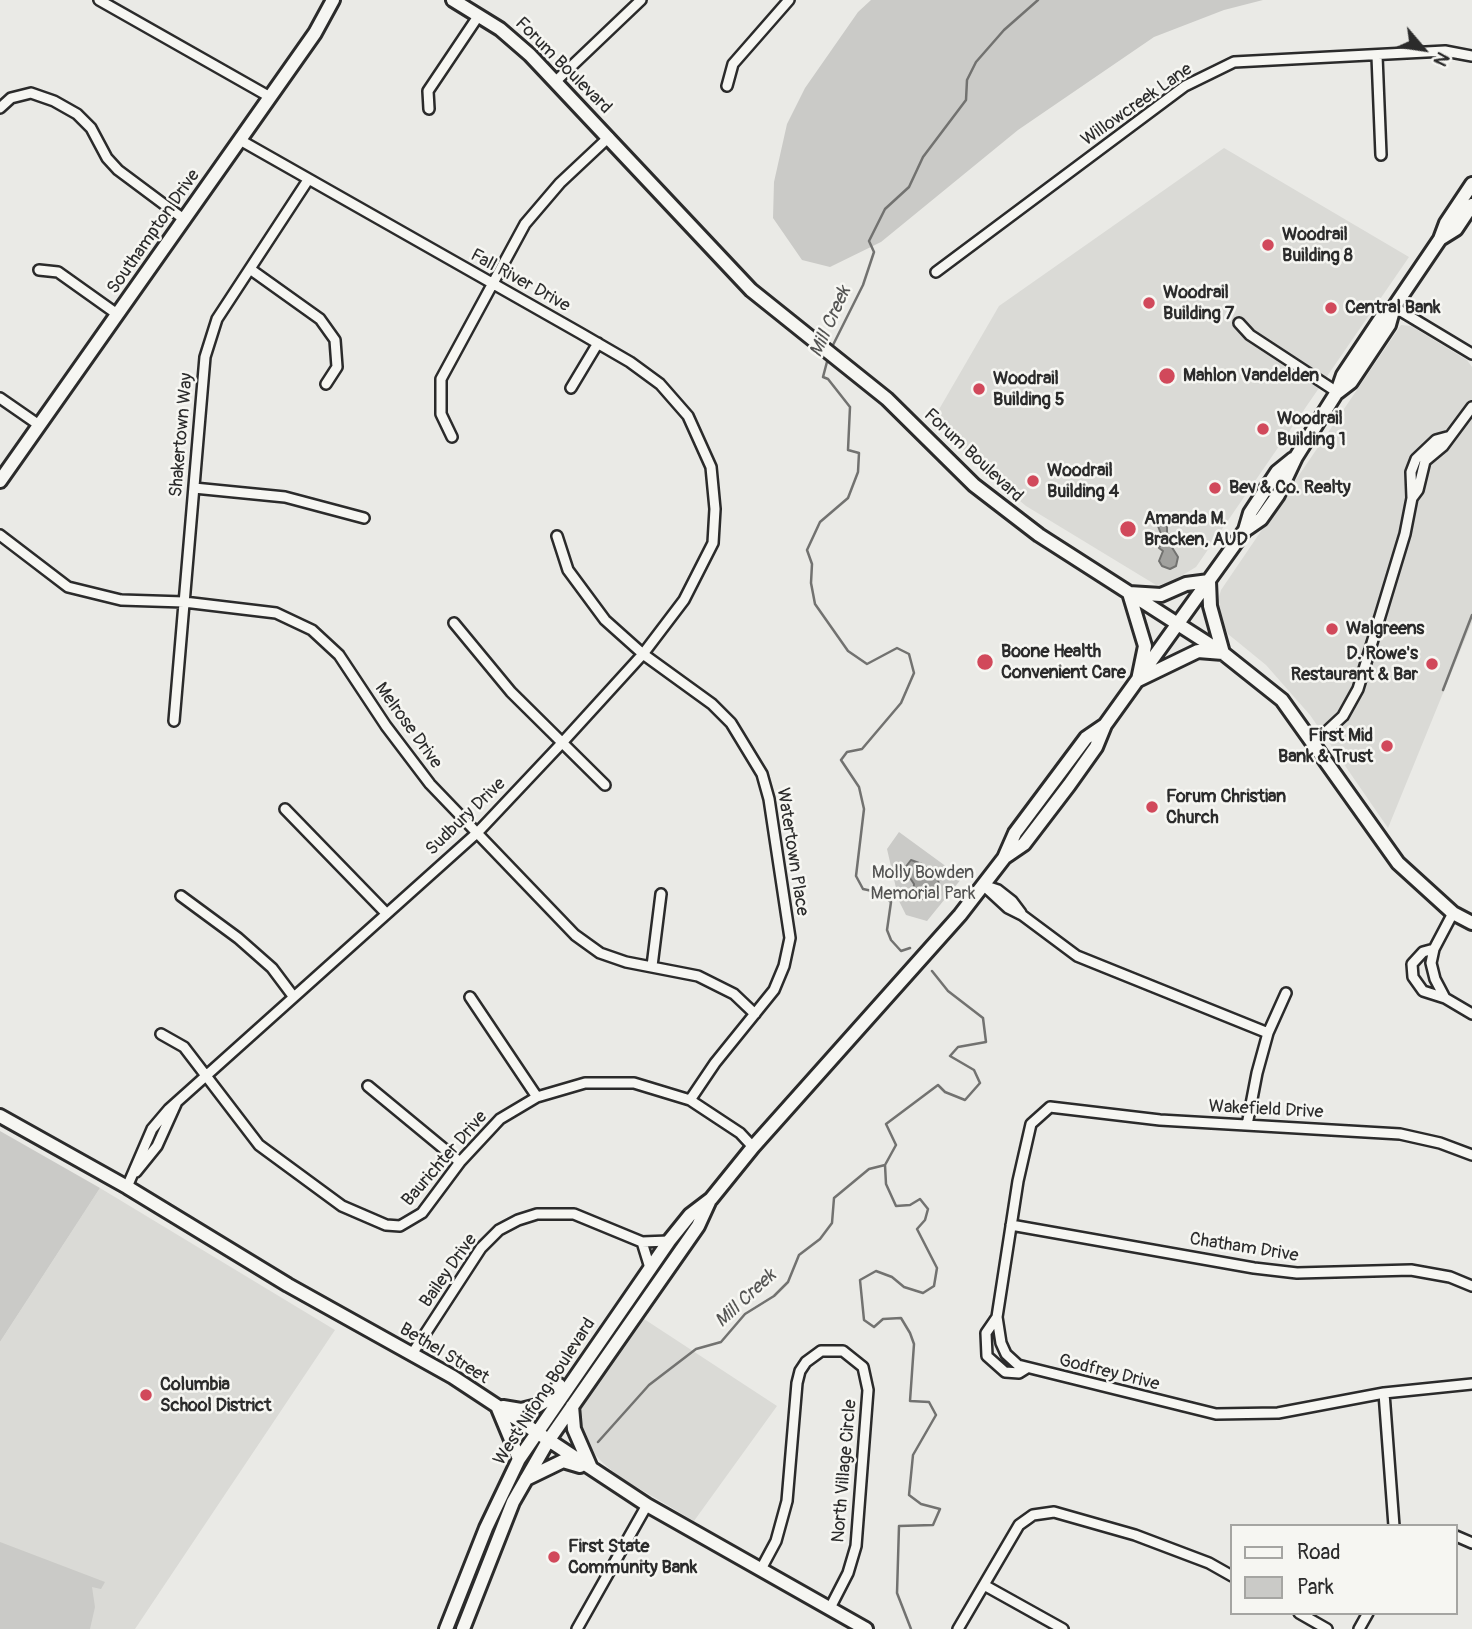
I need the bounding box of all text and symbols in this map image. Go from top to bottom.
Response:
street label: Forum Boulevard [510,13,616,119]
north arrow [1388,14,1458,84]
text: N [1428,48,1455,71]
street label: Willowcreek Lane [1077,59,1197,151]
street label: Southampton Drive [103,166,205,298]
place label: Woodrail Building 8 [1282,224,1353,266]
marker: Woodrail Building 8 [1260,237,1276,253]
street label: Fall River Drive [466,245,574,317]
place label: Woodrail Building 7 [1163,282,1234,324]
water label: Mill Creek [805,283,857,361]
marker: Woodrail Building 7 [1141,295,1157,311]
place label: Central Bank [1345,297,1441,319]
marker: Central Bank [1323,300,1339,316]
place label: Mahlon Vandelden [1183,365,1319,387]
marker: Mahlon Vandelden [1157,366,1177,386]
place label: Woodrail Building 5 [993,368,1064,410]
street label: Shakertown Way [166,372,198,498]
marker: Woodrail Building 5 [971,381,987,397]
street label: Forum Boulevard [919,405,1027,507]
place label: Woodrail Building 1 [1277,408,1346,450]
marker: Woodrail Building 1 [1255,421,1271,437]
place label: Woodrail Building 4 [1047,460,1119,503]
marker: Woodrail Building 4 [1025,473,1041,489]
place label: Bev & Co. Realty [1229,477,1351,499]
marker: Bev & Co. Realty [1207,480,1223,496]
place label: Amanda M. Bracken, AUD [1144,508,1248,550]
marker: Amanda M. Bracken, AUD [1118,519,1138,539]
place label: Walgreens [1346,618,1424,640]
marker: Walgreens [1324,621,1340,637]
place label: Boone Health Convenient Care [1001,641,1126,684]
place label: D. Rowe's Restaurant & Bar [1291,643,1418,686]
marker: Boone Health Convenient Care [975,652,995,672]
marker: D. Rowe's Restaurant & Bar [1424,656,1440,672]
street label: Melrose Drive [370,679,446,773]
place label: First Mid Bank & Trust [1278,725,1373,768]
marker: First Mid Bank & Trust [1379,738,1395,754]
street label: Sudbury Drive [422,774,510,860]
street label: Watertown Place [771,786,813,918]
place label: Forum Christian Church [1166,786,1286,828]
marker: Forum Christian Church [1144,799,1160,815]
park label: Molly Bowden Memorial Park [870,862,976,904]
street label: Wakefield Drive [1208,1096,1324,1124]
street label: Baurichter Drive [398,1107,492,1211]
street label: Chatham Drive [1188,1229,1300,1267]
street label: Bailey Drive [416,1230,482,1312]
water label: Mill Creek [711,1265,781,1333]
street label: West Nifong Boulevard [489,1314,601,1470]
street label: Bethel Street [395,1319,493,1389]
street label: Godfrey Drive [1057,1350,1161,1396]
place label: Columbia School District [160,1374,271,1416]
marker: Columbia School District [138,1387,154,1403]
street label: North Village Circle [828,1399,862,1543]
legend [1230,1524,1458,1615]
place label: First State Community Bank [568,1536,697,1578]
text: Road [1297,1539,1341,1566]
marker: First State Community Bank [546,1549,562,1565]
text: Park [1297,1574,1334,1601]

